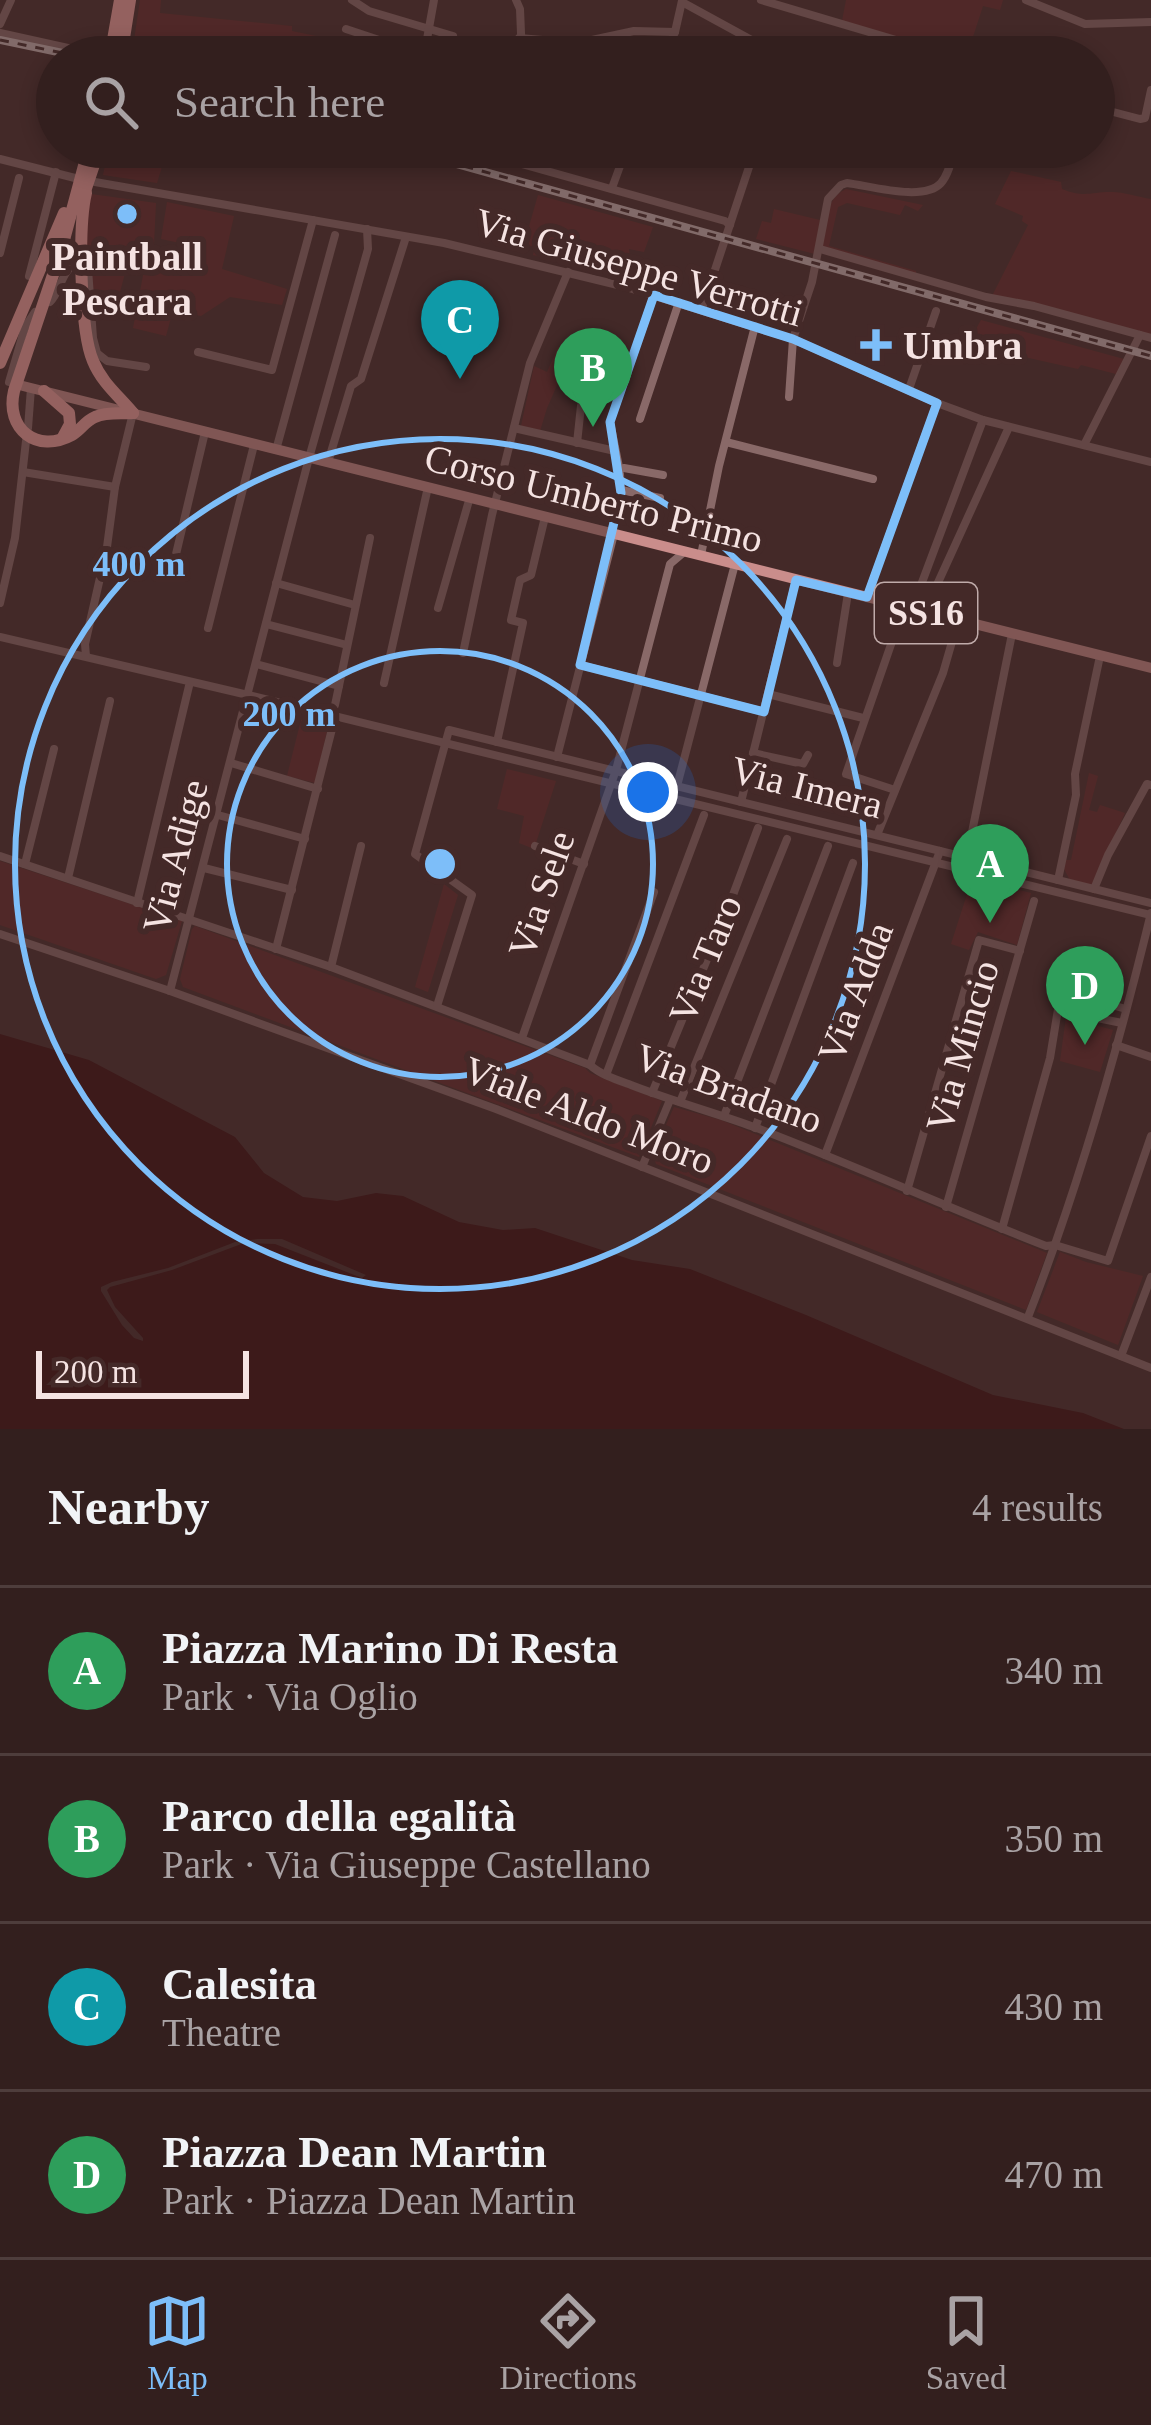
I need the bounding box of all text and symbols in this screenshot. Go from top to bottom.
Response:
search box [36,36,1115,168]
icon: search [78,69,144,135]
text: Search here [174,77,385,127]
street label: Via Giuseppe Verrotti [470,200,808,335]
marker: Paintball Pescara [114,201,140,227]
place label: Paintball Pescara [51,235,203,323]
pin: C [421,280,499,379]
place label: Umbra [903,324,1022,367]
pin: B [554,328,632,427]
marker: Umbra [860,329,892,361]
street label: Corso Umberto Primo [421,435,767,561]
text: 400 m [93,544,186,584]
road number: SS16 [875,583,977,643]
text: 200 m [243,694,336,734]
street label: Via Imera [727,747,887,827]
your location [618,762,678,822]
street label: Via Adige [134,775,217,938]
pin: A [951,824,1029,923]
street label: Via Sele [499,825,583,963]
centre of rings [419,843,461,885]
street label: Via Taro [660,889,750,1029]
street label: Via Adda [809,916,901,1068]
pin: D [1046,946,1124,1045]
street label: Via Mincio [917,955,1007,1137]
street label: Via Bradano [630,1034,828,1142]
street label: Viale Aldo Moro [458,1048,720,1182]
scale bar [36,1345,249,1398]
text: 200 m [54,1354,137,1390]
text: Nearby [48,1479,209,1535]
text: 4 results [972,1486,1103,1529]
text: Piazza Marino Di Resta [162,1623,618,1673]
text: A [73,1649,101,1692]
text: 340 m [1004,1649,1103,1692]
text: Park · Via Oglio [162,1675,418,1718]
text: Parco della egalità [162,1791,516,1841]
text: B [74,1817,100,1860]
text: 350 m [1004,1817,1103,1860]
text: Park · Via Giuseppe Castellano [162,1843,651,1886]
text: Calesita [162,1959,317,2009]
text: C [73,1985,101,2028]
text: 430 m [1004,1985,1103,2028]
text: Theatre [162,2011,281,2054]
text: Piazza Dean Martin [162,2127,547,2177]
text: D [73,2153,101,2196]
text: 470 m [1004,2153,1103,2196]
text: Park · Piazza Dean Martin [162,2179,576,2222]
tab: Map [144,2288,210,2397]
tab: Directions [499,2288,637,2397]
tab: Saved [926,2288,1007,2397]

